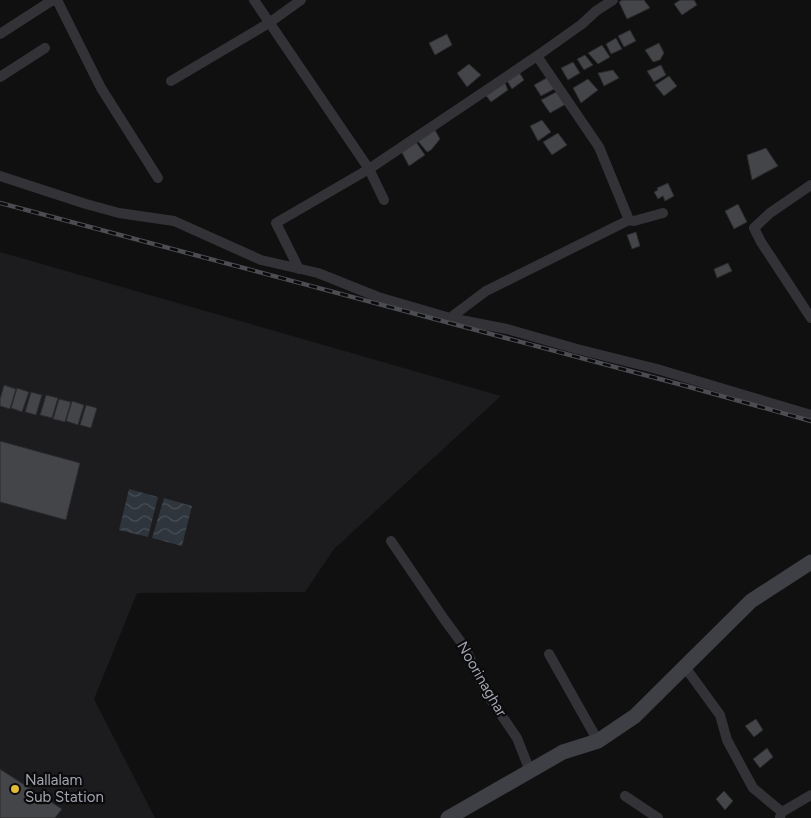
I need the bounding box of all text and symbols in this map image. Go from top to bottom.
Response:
street label: Noorinaghar [453,638,511,720]
place label: Nallalam Sub Station [25,771,104,806]
marker: Nallalam Sub Station [9,783,21,795]

